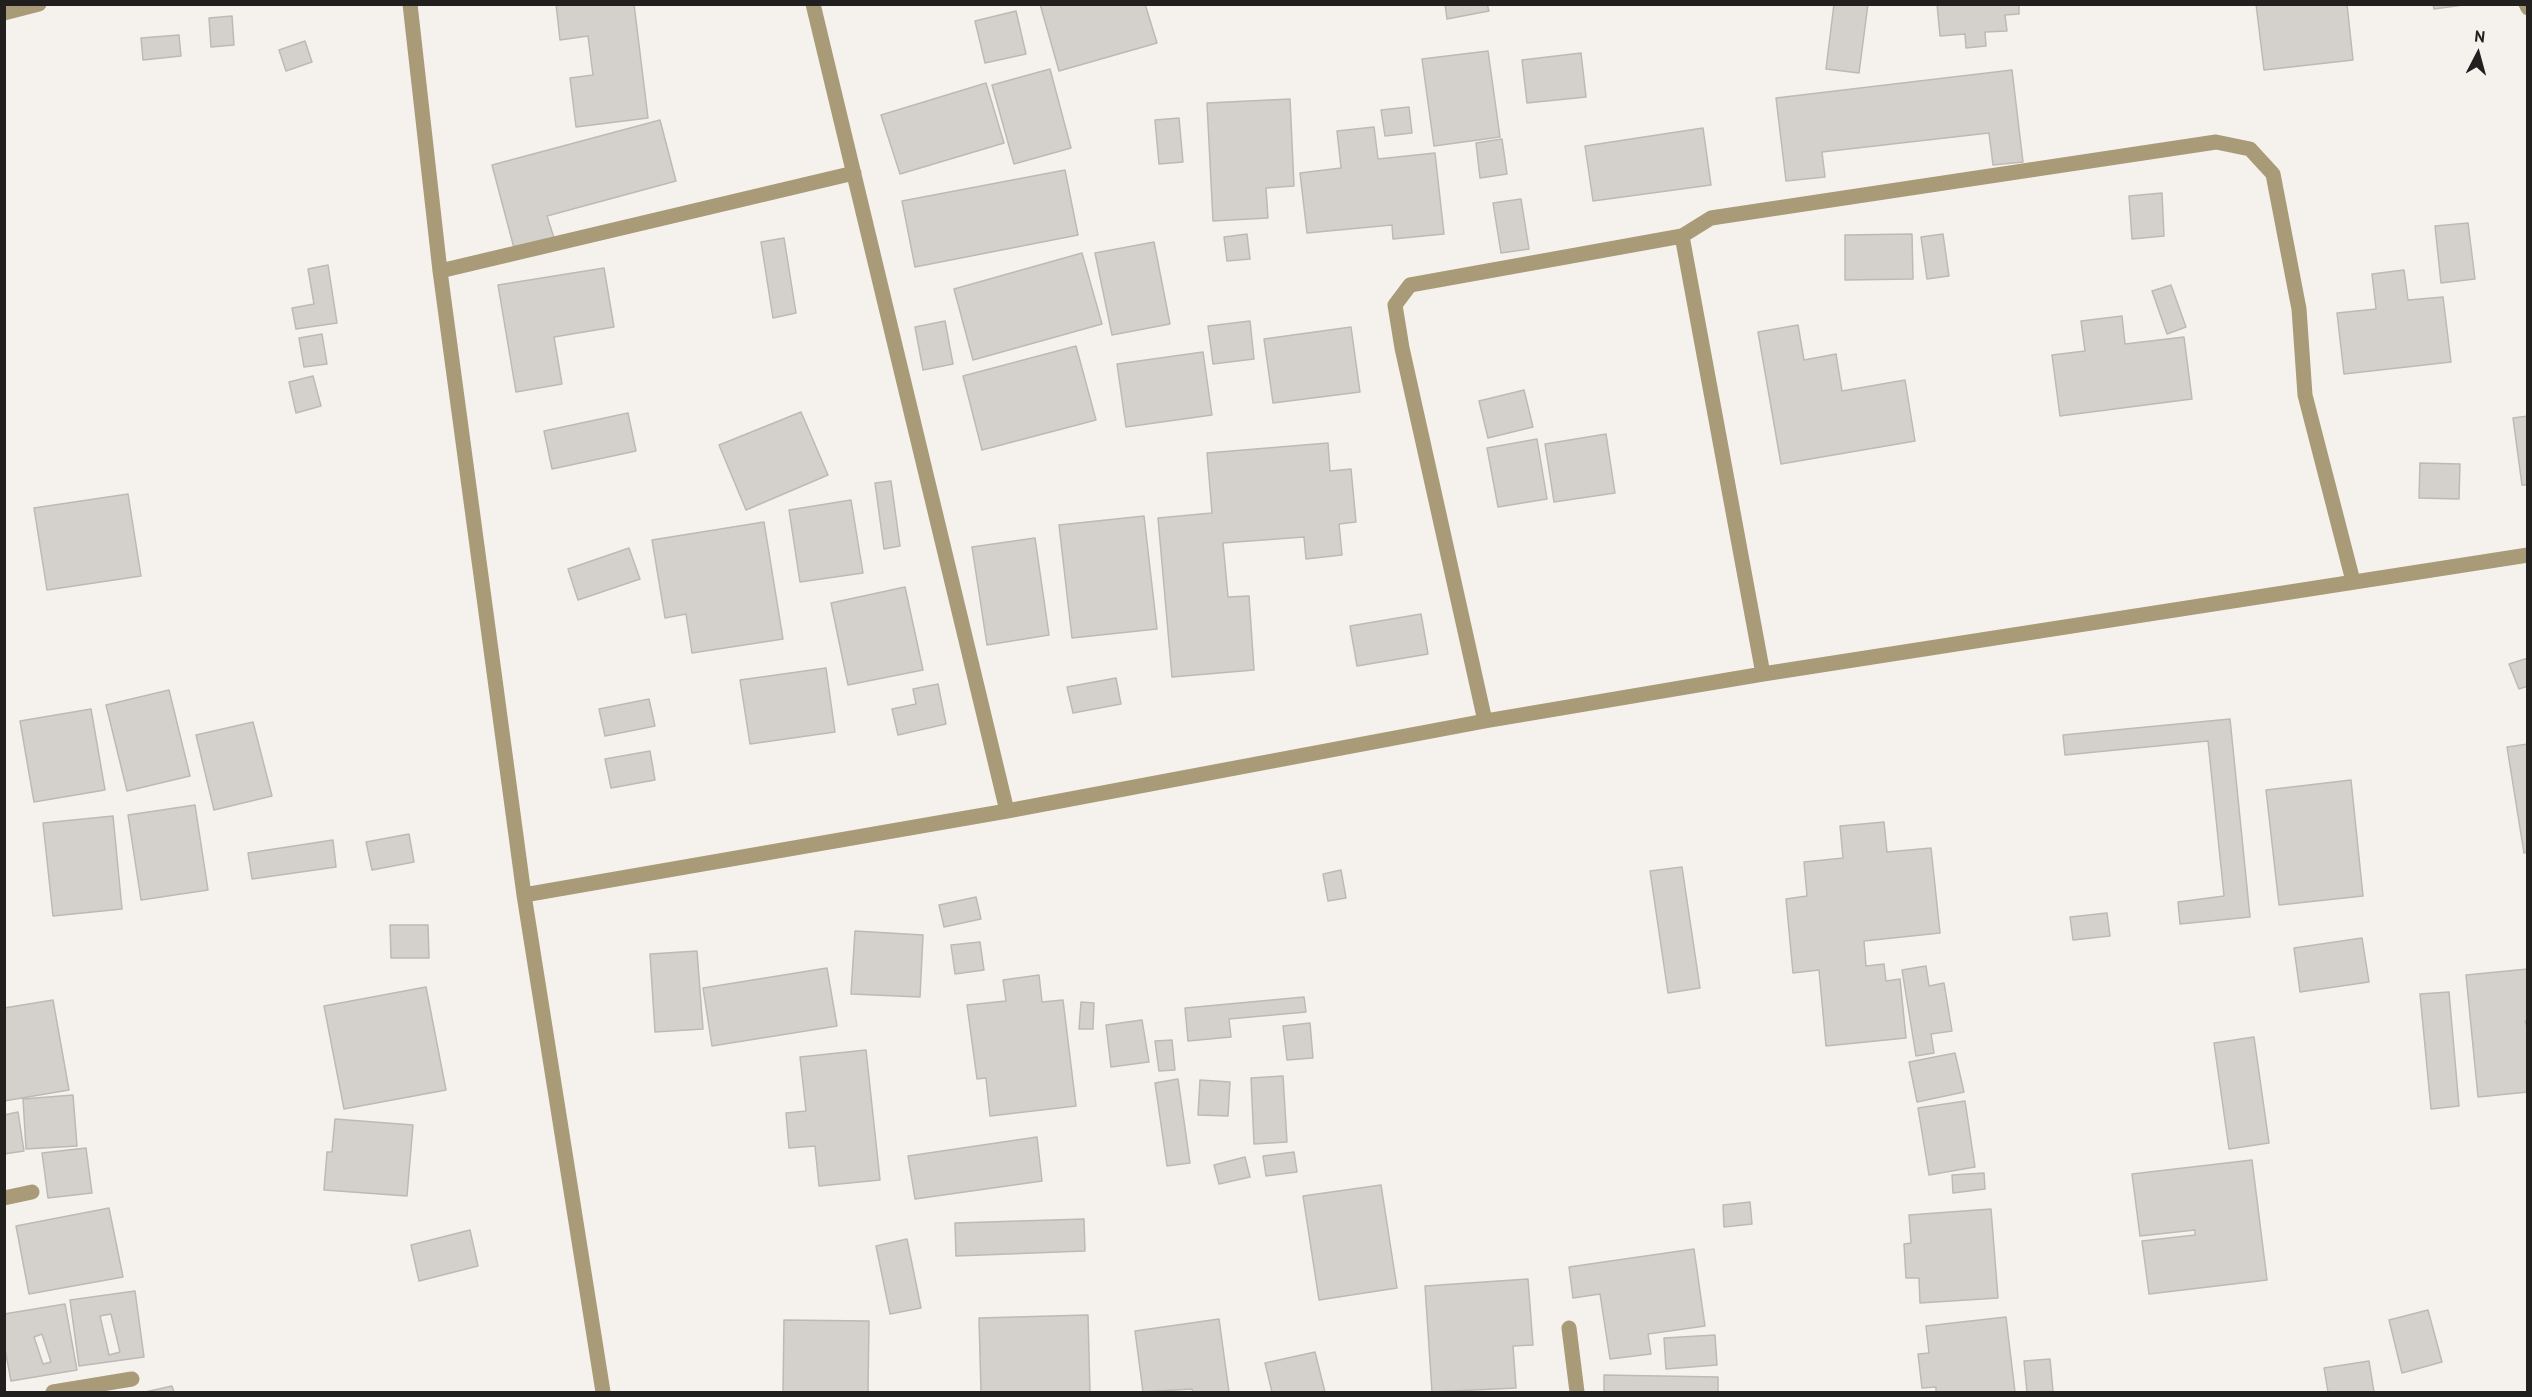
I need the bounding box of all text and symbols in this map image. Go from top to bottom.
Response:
north arrow [2448,24,2508,84]
text: N [2474,26,2486,47]

